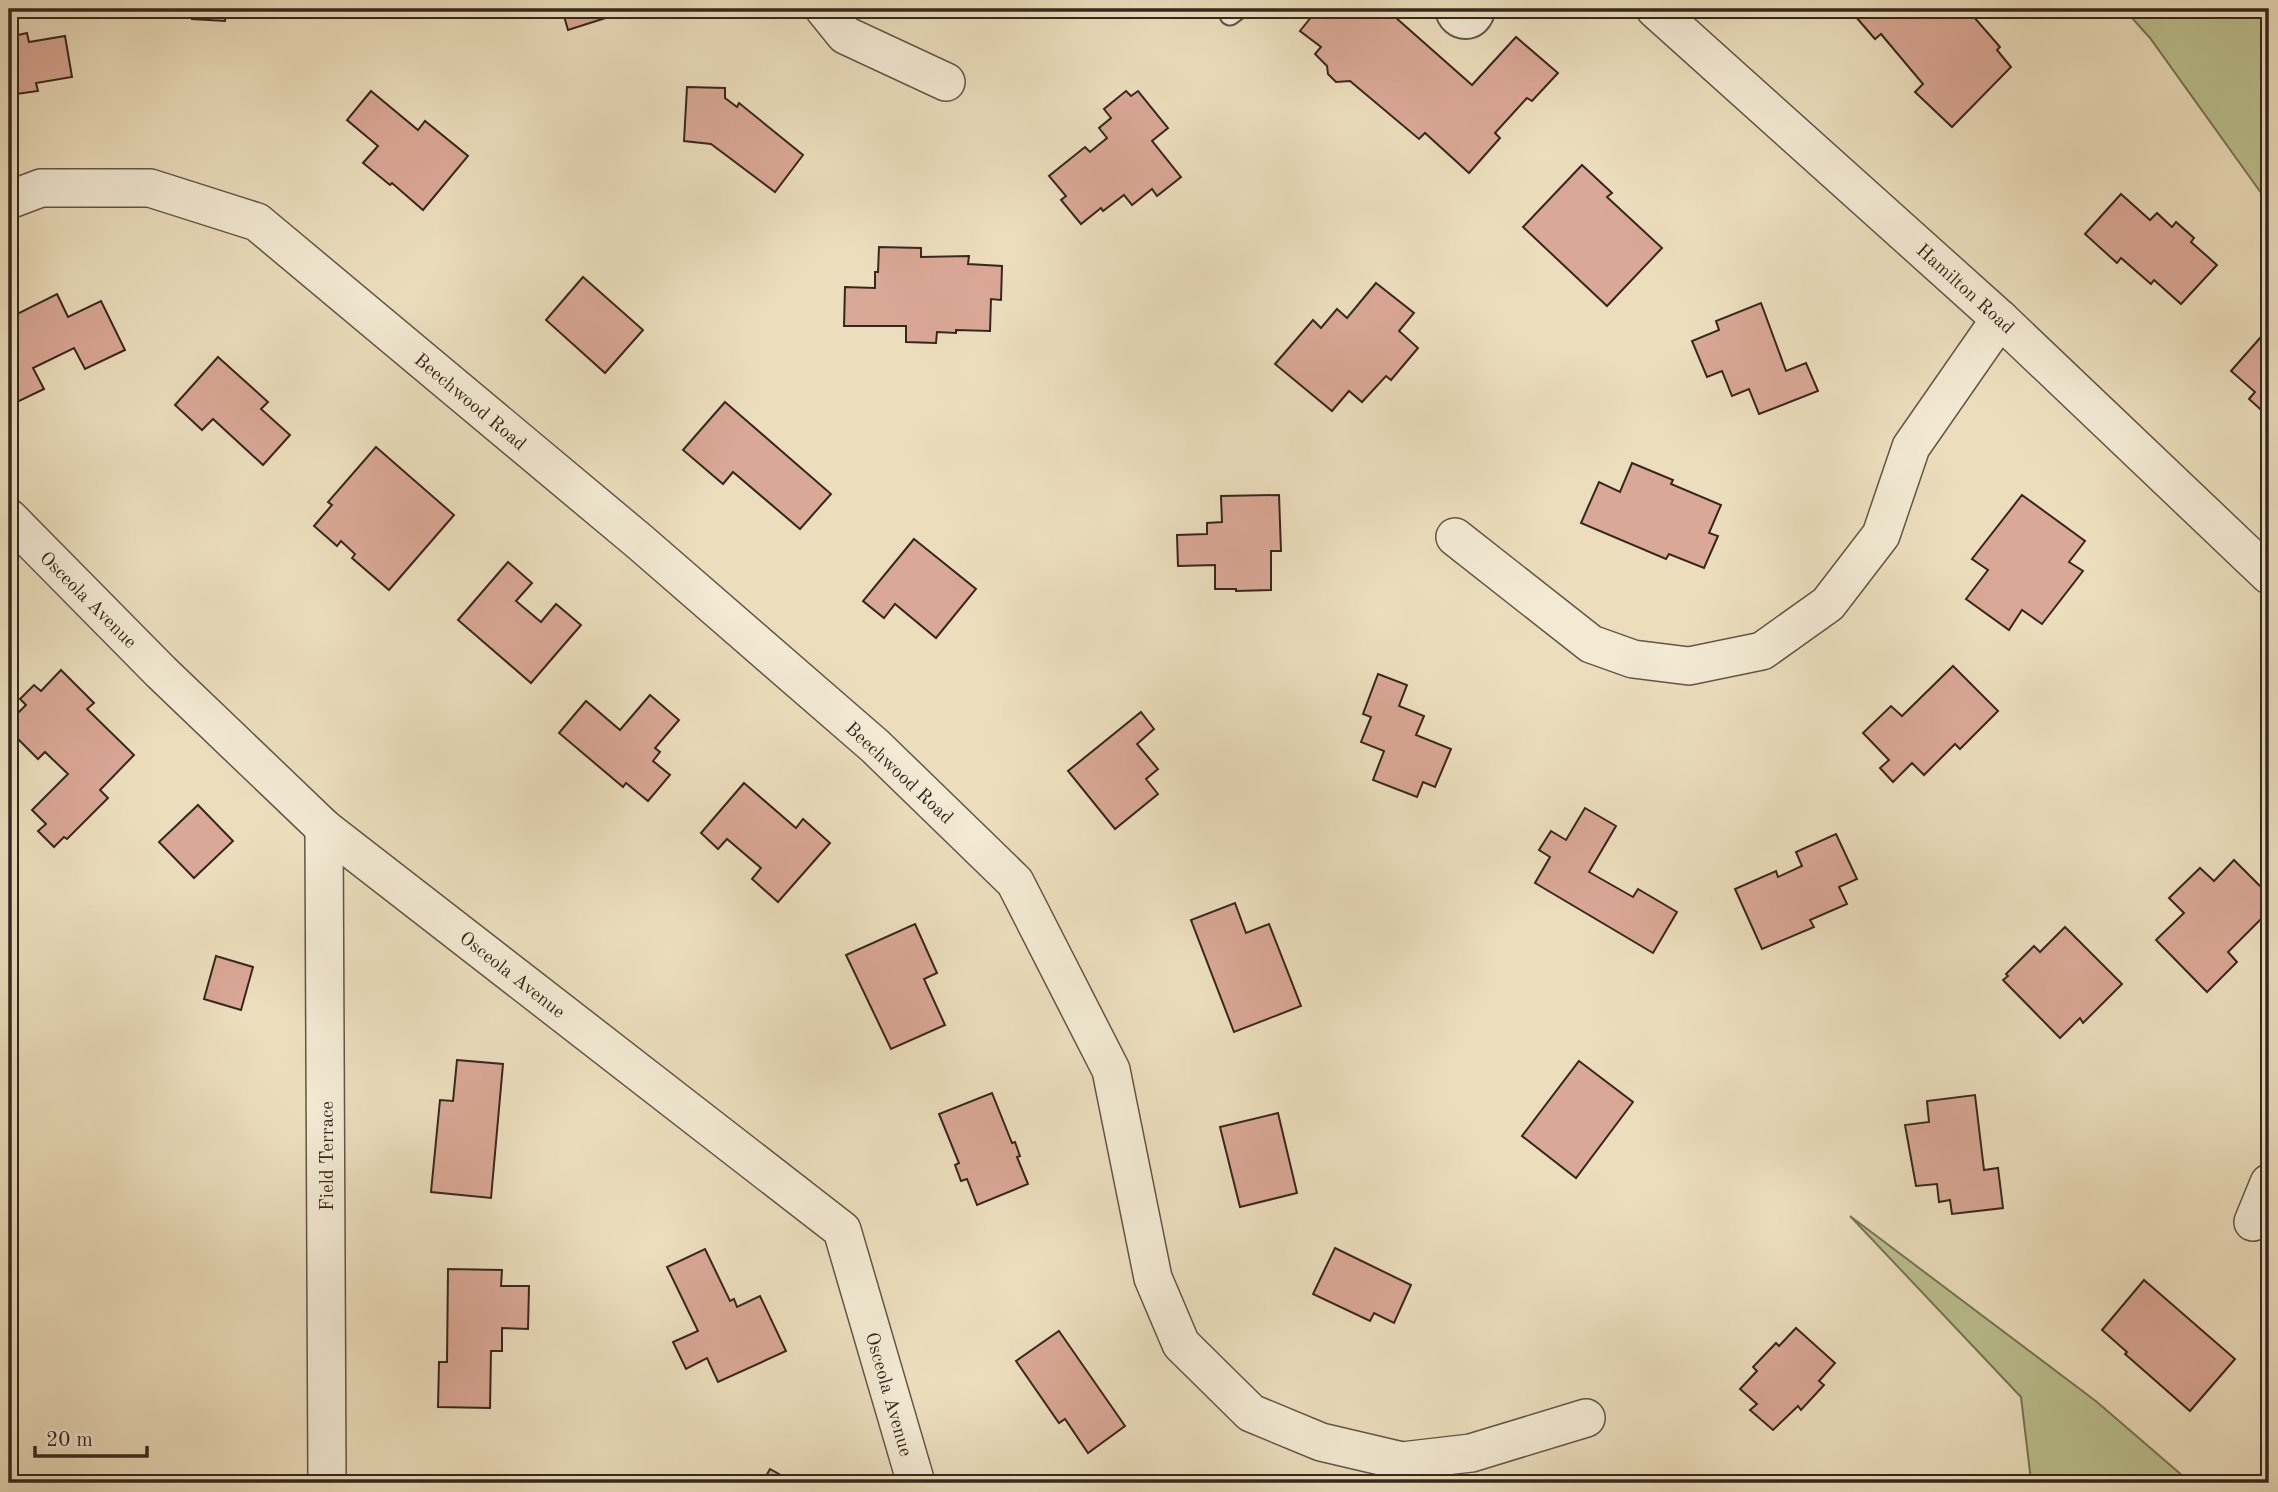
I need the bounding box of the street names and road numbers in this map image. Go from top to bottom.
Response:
street label: Hamilton Road [1912,241,2017,338]
street label: Beechwood Road [410,351,529,455]
street label: Osceola Avenue [35,549,139,653]
street label: Beechwood Road [841,719,956,828]
street label: Osceola Avenue [455,929,568,1023]
street label: Field Terrace [319,1101,338,1211]
street label: Osceola Avenue [861,1330,914,1459]

